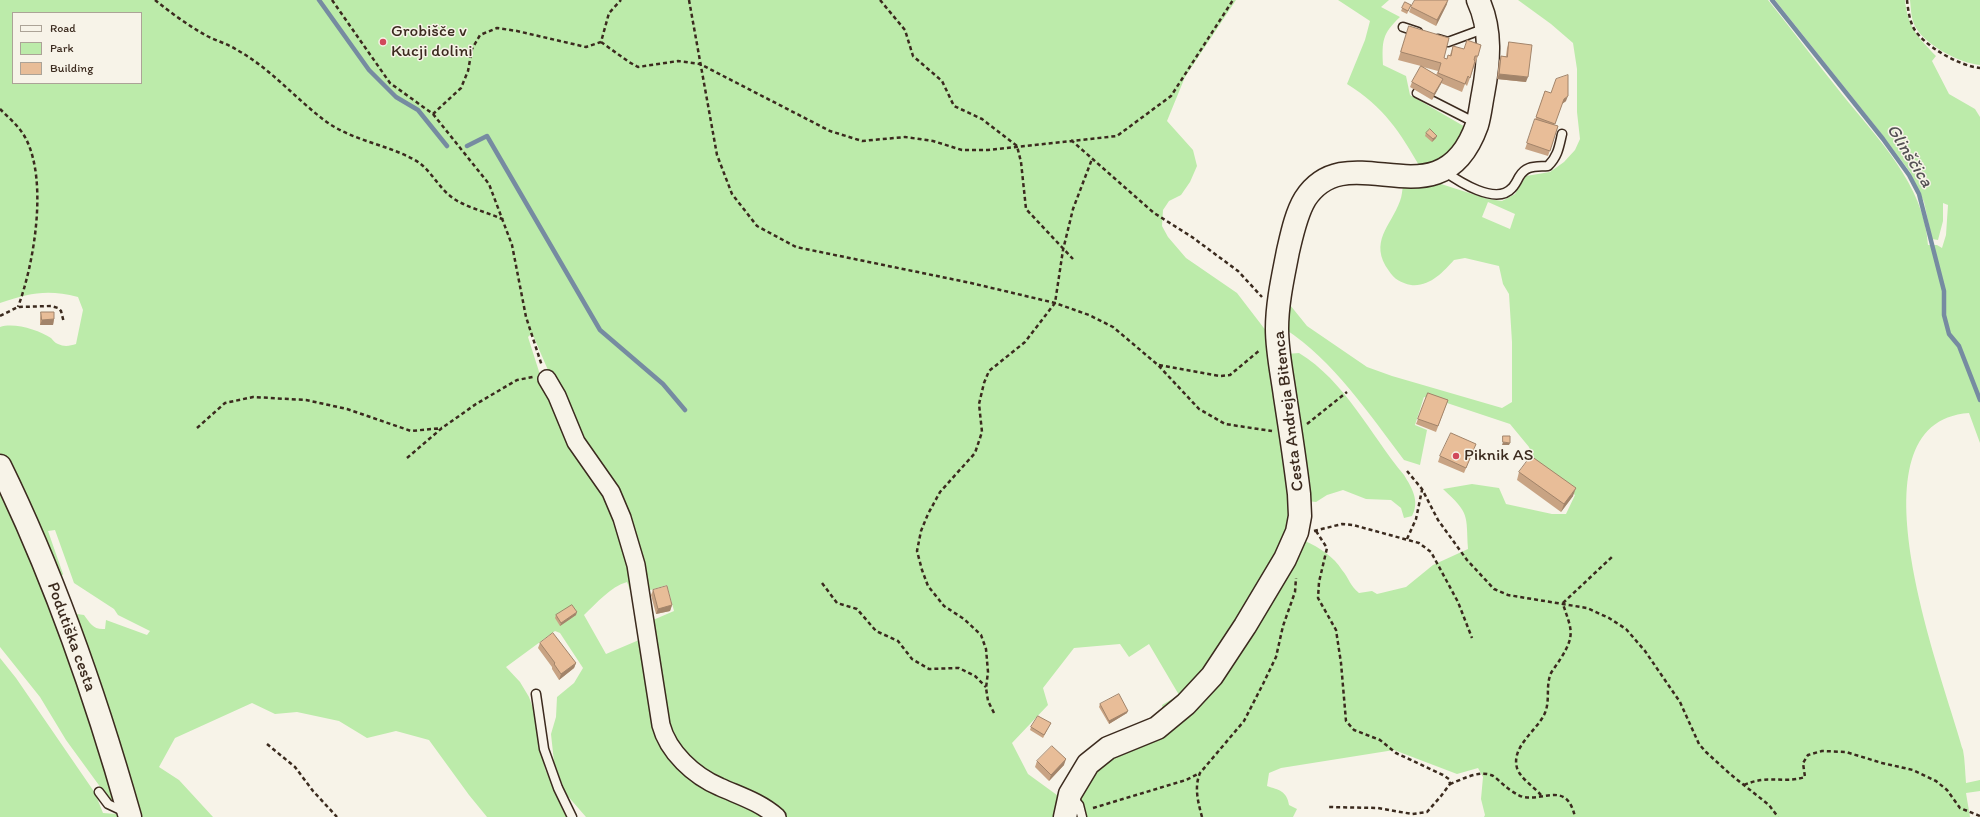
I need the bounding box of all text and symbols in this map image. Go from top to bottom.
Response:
legend [12,12,142,84]
text: Road [50,21,76,35]
place label: Grobišče v Kucji dolini [391,22,473,62]
marker: Grobišče v Kucji dolini [378,37,388,47]
text: Park [50,41,74,55]
text: Building [50,61,93,75]
water label: Glinščica [1881,120,1937,192]
street label: Cesta Andreja Bitenca [1269,330,1309,492]
place label: Piknik AS [1464,446,1533,466]
marker: Piknik AS [1451,451,1461,461]
street label: Podutiška cesta [42,580,100,694]

